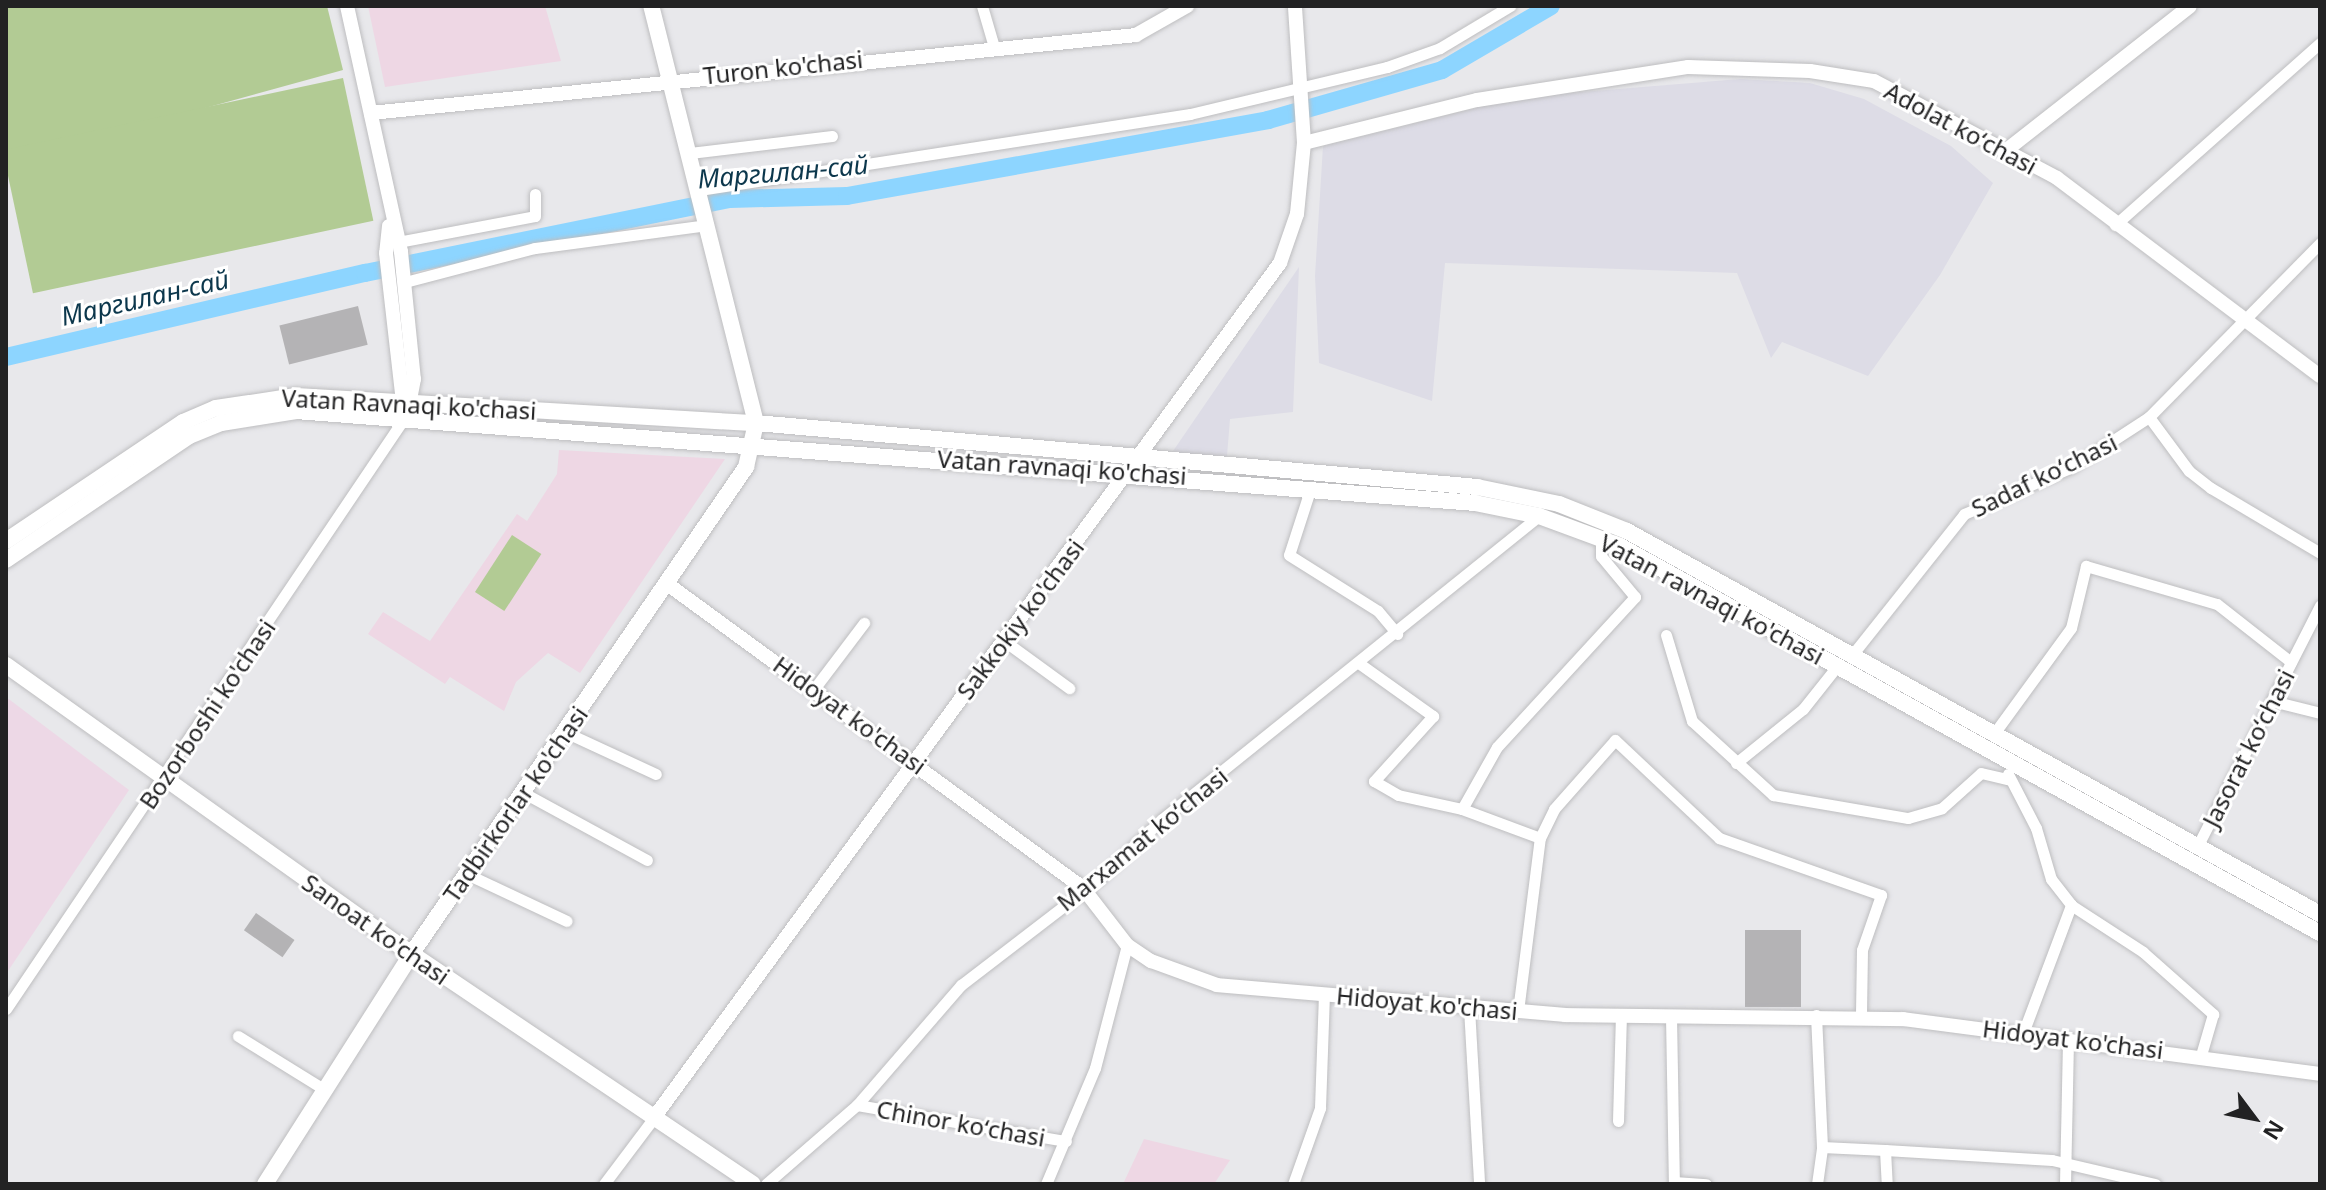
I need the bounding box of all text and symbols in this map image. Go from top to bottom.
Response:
street label: Turon ko'chasi [702,44,864,90]
street label: Adolat koʻchasi [1880,76,2042,180]
water label: Маргилан-сай [696,149,870,195]
water label: Маргилан-сай [58,264,232,332]
street label: Vatan Ravnaqi ko'chasi [281,383,537,425]
street label: Sadaf koʻchasi [1967,427,2121,523]
street label: Vatan ravnaqi ko'chasi [936,444,1188,490]
street label: Vatan ravnaqi ko'chasi [1595,528,1829,670]
street label: Sakkokiy ko'chasi [950,533,1090,705]
street label: Bozorboshi ko'chasi [133,614,281,814]
street label: Hidoyat ko'chasi [768,650,932,780]
street label: Jasorat koʻchasi [2196,664,2300,832]
street label: Tadbirkorlar ko'chasi [437,701,593,907]
street label: Marxamat koʻchasi [1051,761,1233,917]
street label: Sanoat ko'chasi [297,868,455,990]
street label: Hidoyat ko'chasi [1335,981,1519,1025]
street label: Hidoyat ko'chasi [1981,1014,2165,1064]
north arrow [2214,1078,2294,1158]
street label: Chinor koʻchasi [874,1094,1048,1152]
text: N [2257,1115,2292,1146]

